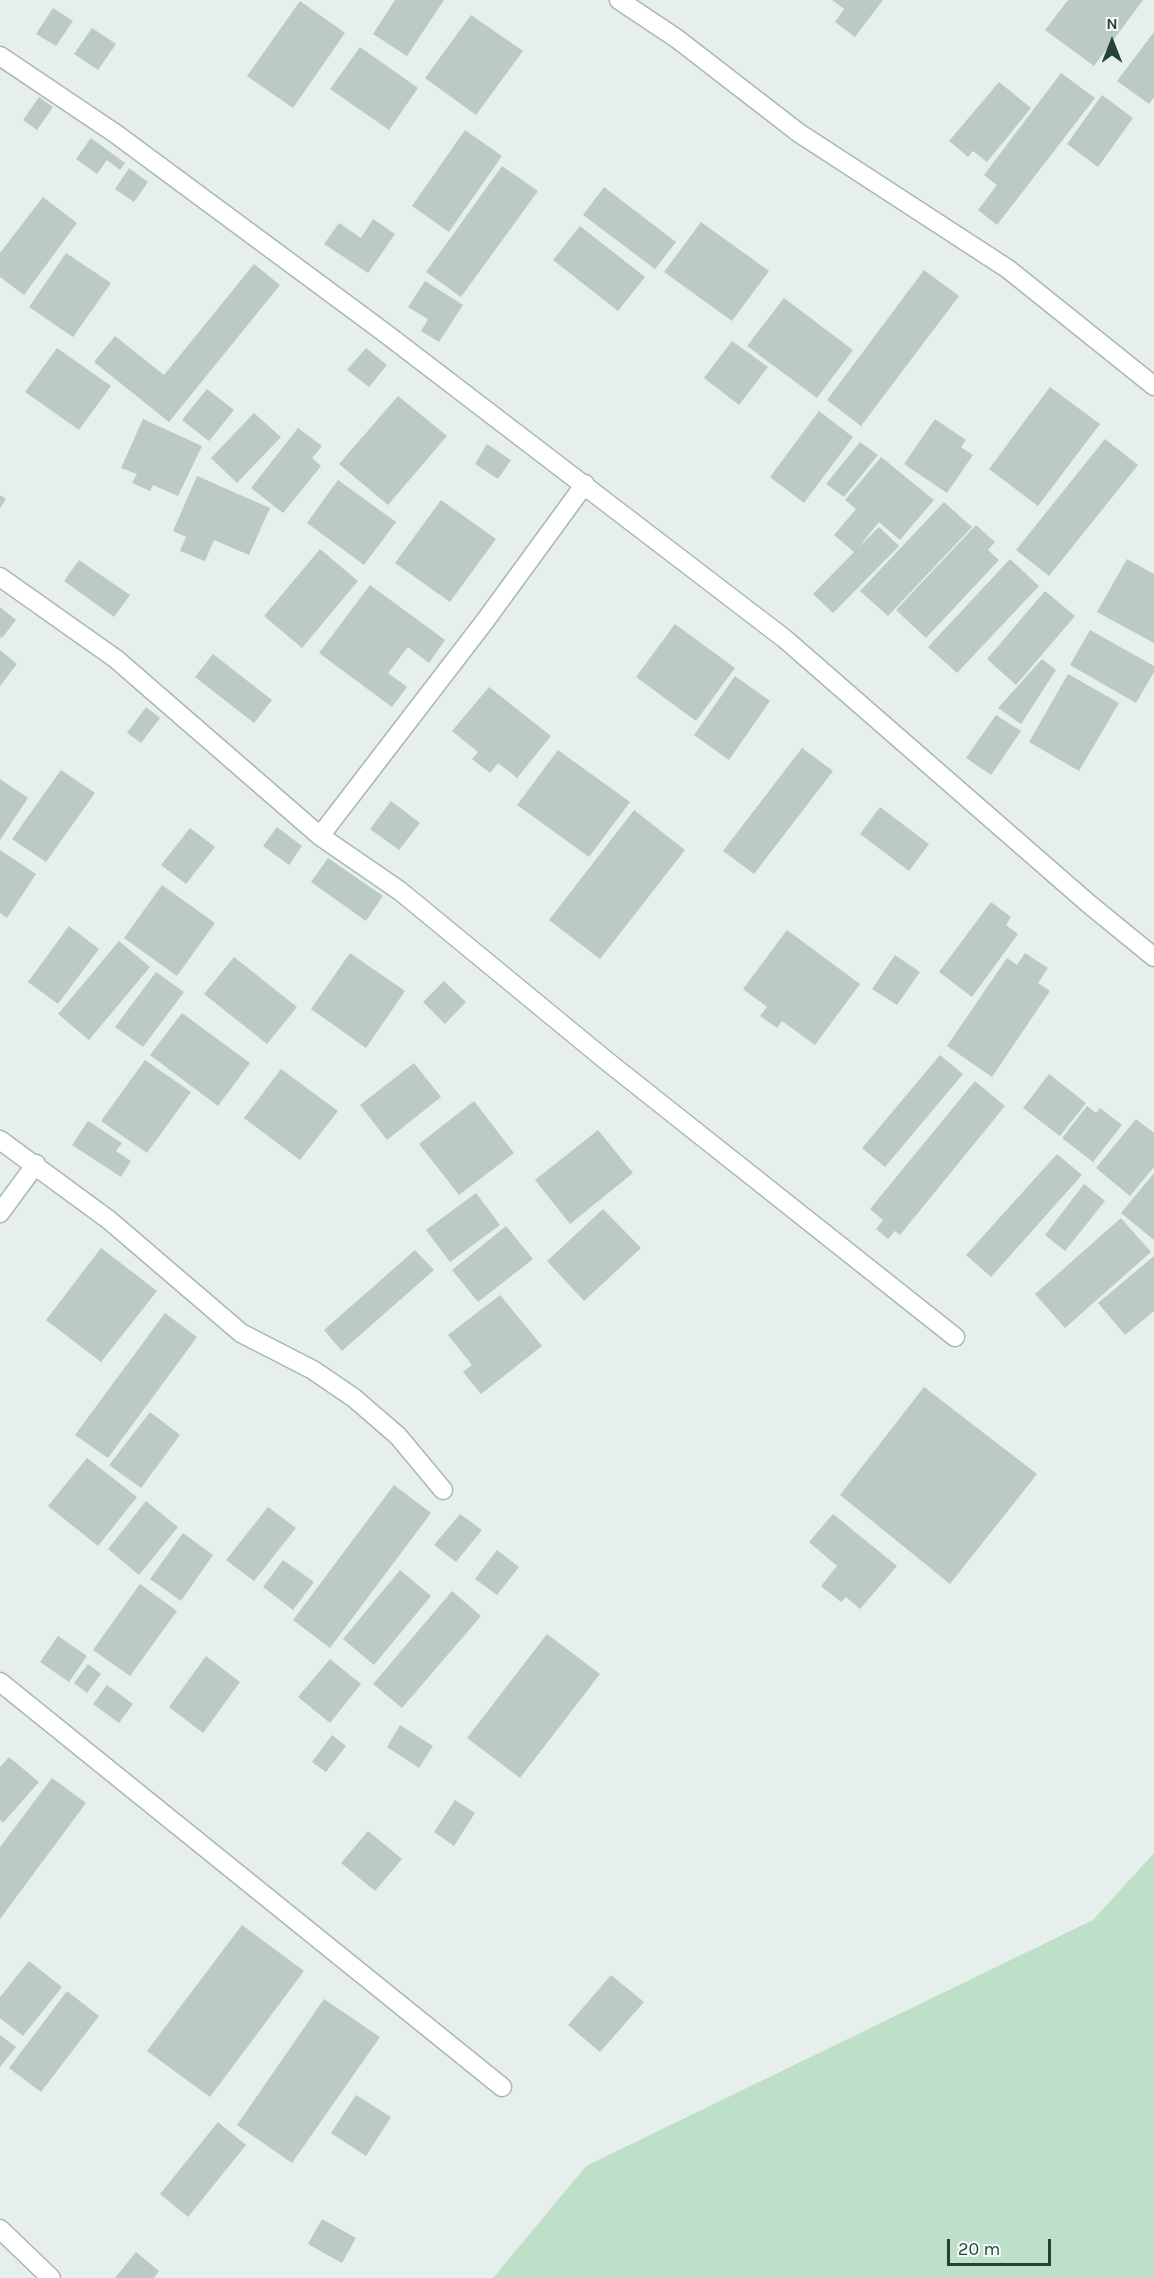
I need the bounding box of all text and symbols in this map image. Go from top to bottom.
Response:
north arrow [1082,12,1142,72]
text: N [1106,14,1118,33]
scale bar [950,2227,1054,2265]
text: 20 m [958,2238,1000,2260]

